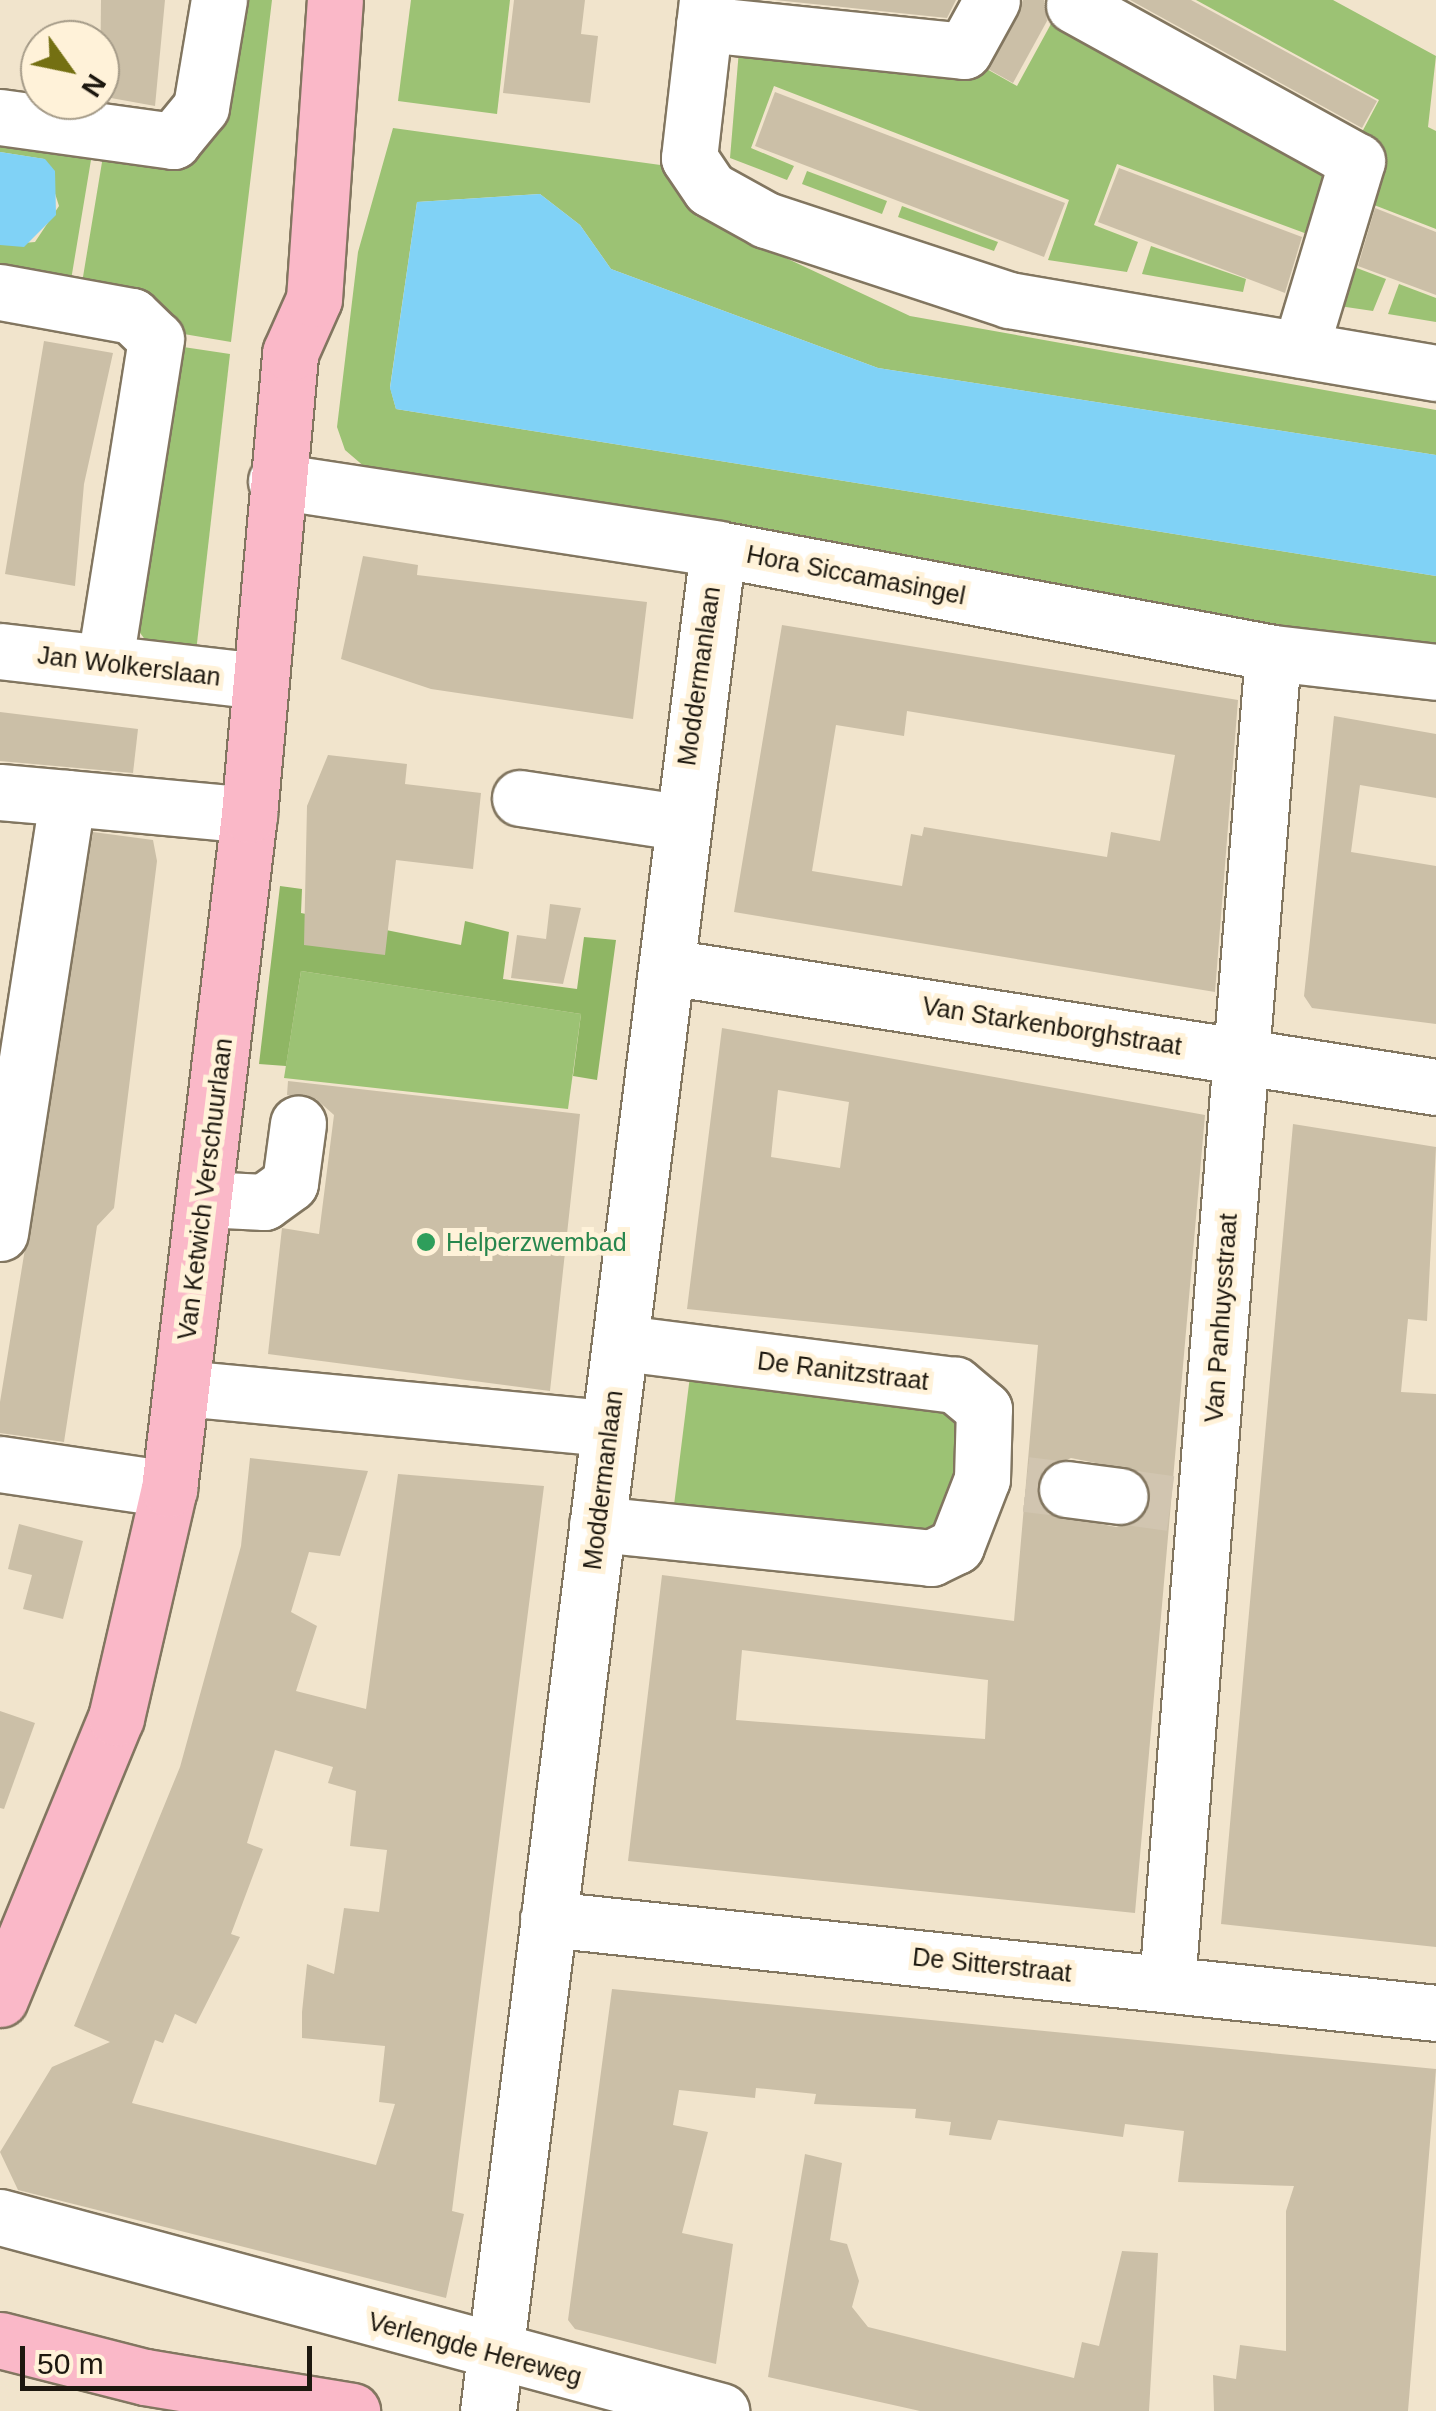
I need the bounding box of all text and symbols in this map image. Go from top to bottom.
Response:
north arrow [20,20,120,120]
text: N [75,69,112,102]
street label: Hora Siccamasingel [744,539,968,611]
street label: Moddermanlaan [672,584,726,768]
street label: Jan Wolkerslaan [36,640,222,692]
street label: Van Starkenborghstraat [920,991,1184,1061]
street label: Van Ketwich Verschuurlaan [172,1036,238,1342]
street label: Van Panhuysstraat [1199,1213,1243,1423]
place label: Helperzwembad [446,1227,627,1257]
marker: Helperzwembad [415,1231,437,1253]
street label: De Ranitzstraat [756,1346,930,1396]
street label: Moddermanlaan [577,1389,629,1571]
street label: De Sitterstraat [911,1942,1073,1988]
street label: Verlengde Hereweg [365,2306,585,2392]
scale bar [25,2326,318,2388]
text: 50 m [37,2347,104,2380]

